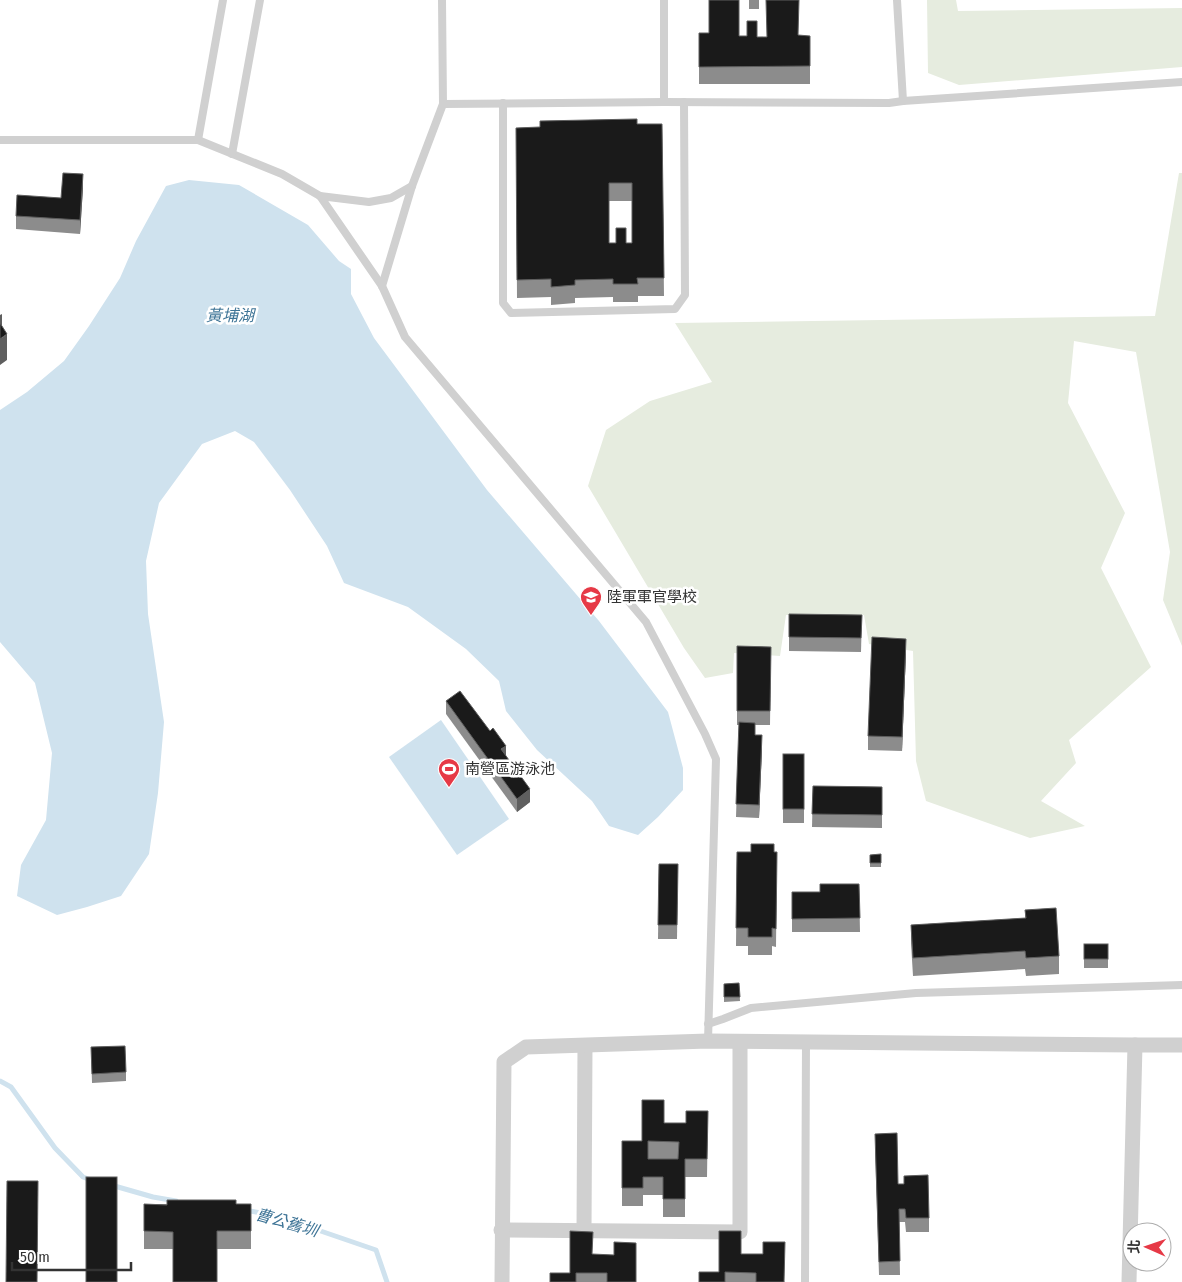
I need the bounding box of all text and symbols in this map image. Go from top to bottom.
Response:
water label: 黃埔湖 [206,306,257,325]
school or university icon: 陸軍軍官學校 [579,585,603,616]
place label: 陸軍軍官學校 [607,588,697,606]
sports icon: 南營區游泳池 [437,757,461,788]
place label: 南營區游泳池 [465,760,555,778]
water label: 曹公舊圳 [253,1205,322,1241]
north arrow [1122,1222,1172,1272]
text: 北 [1126,1239,1143,1254]
scale bar [12,1240,131,1272]
text: 50 m [20,1248,50,1266]

